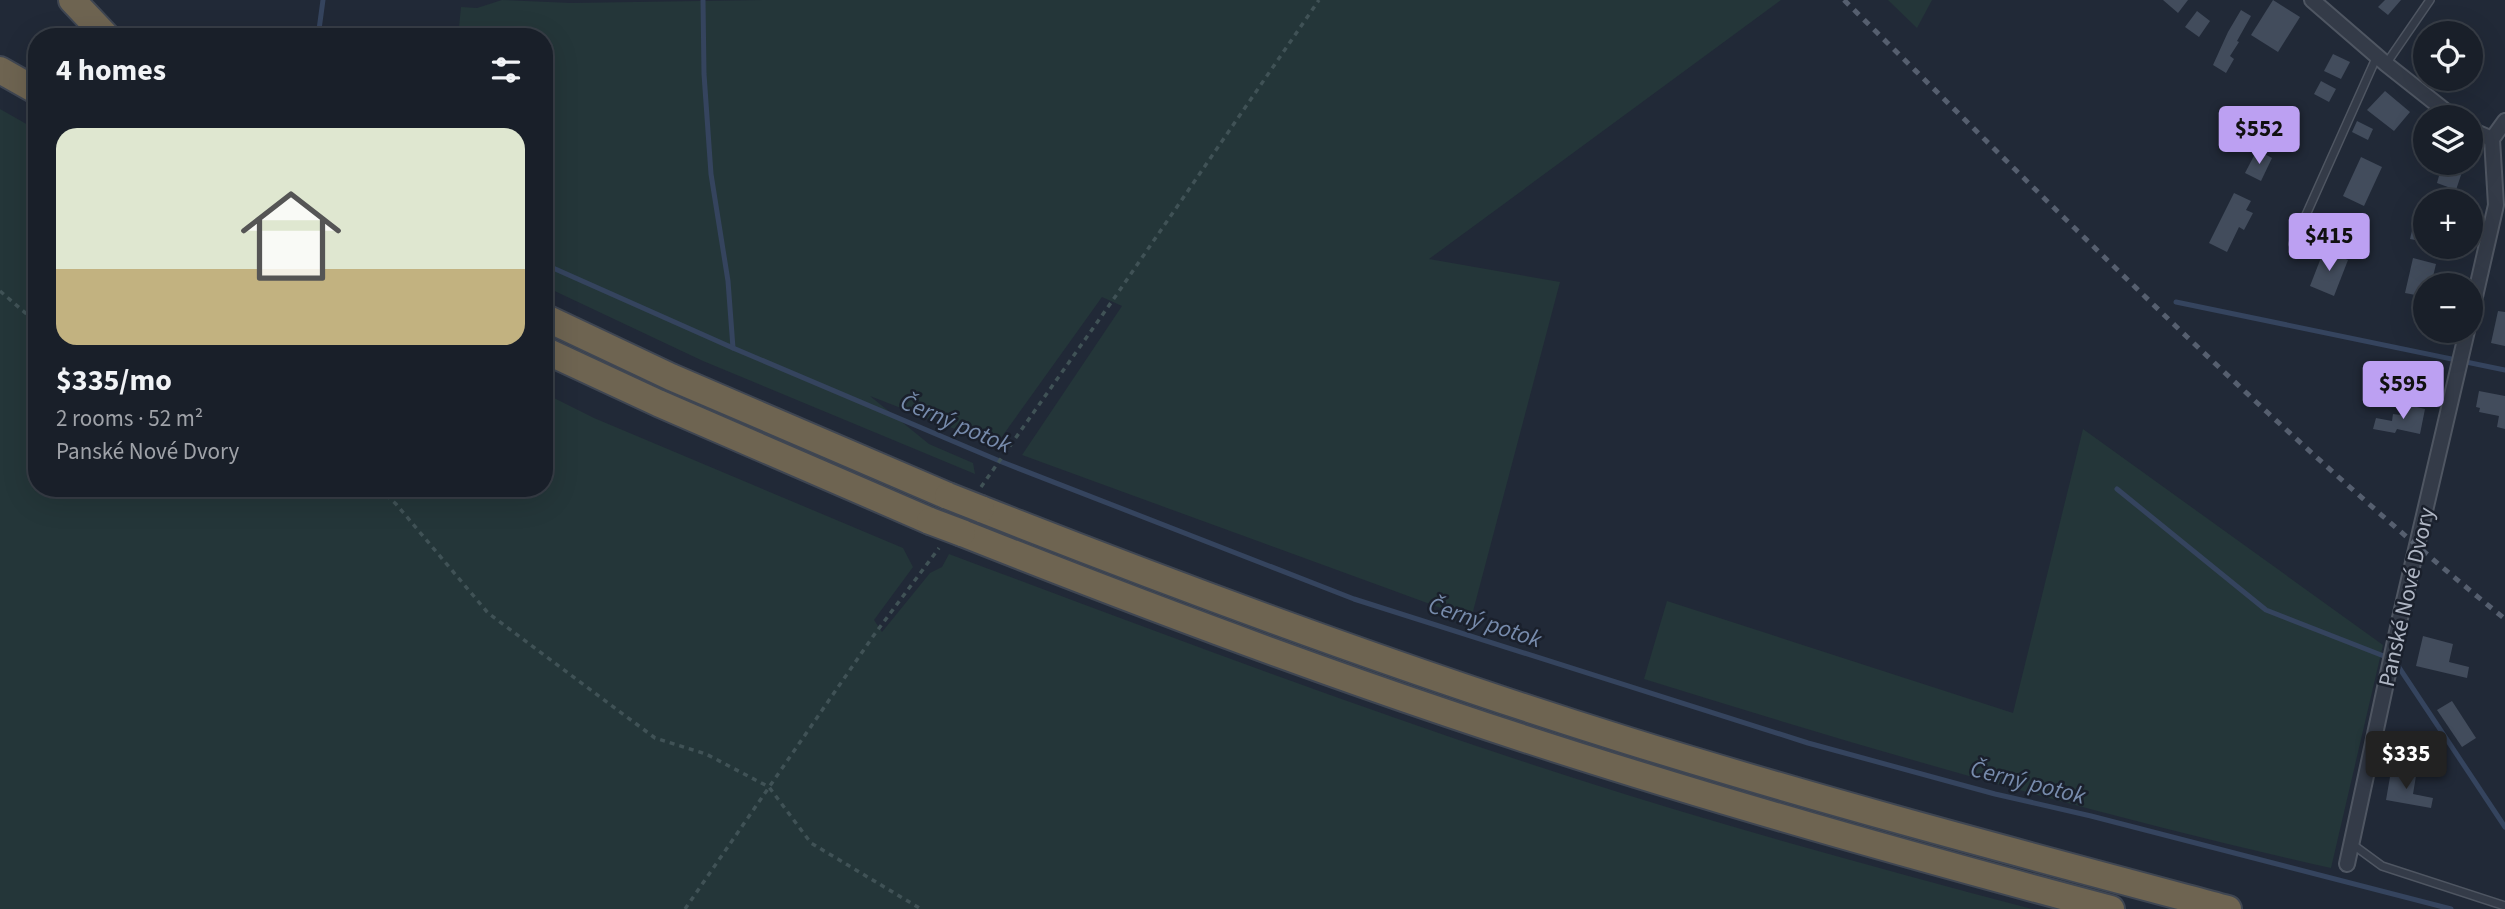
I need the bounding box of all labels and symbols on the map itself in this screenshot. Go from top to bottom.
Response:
pin: $552 [2218,106,2300,166]
pin: $415 [2288,214,2370,273]
pin: $595 [2362,362,2444,421]
water label: Černý potok [895,384,1017,463]
street label: Panské Nové Dvory [2370,504,2443,690]
water label: Černý potok [1424,588,1547,657]
pin: $335 [2365,732,2447,791]
water label: Černý potok [1967,751,2090,814]

